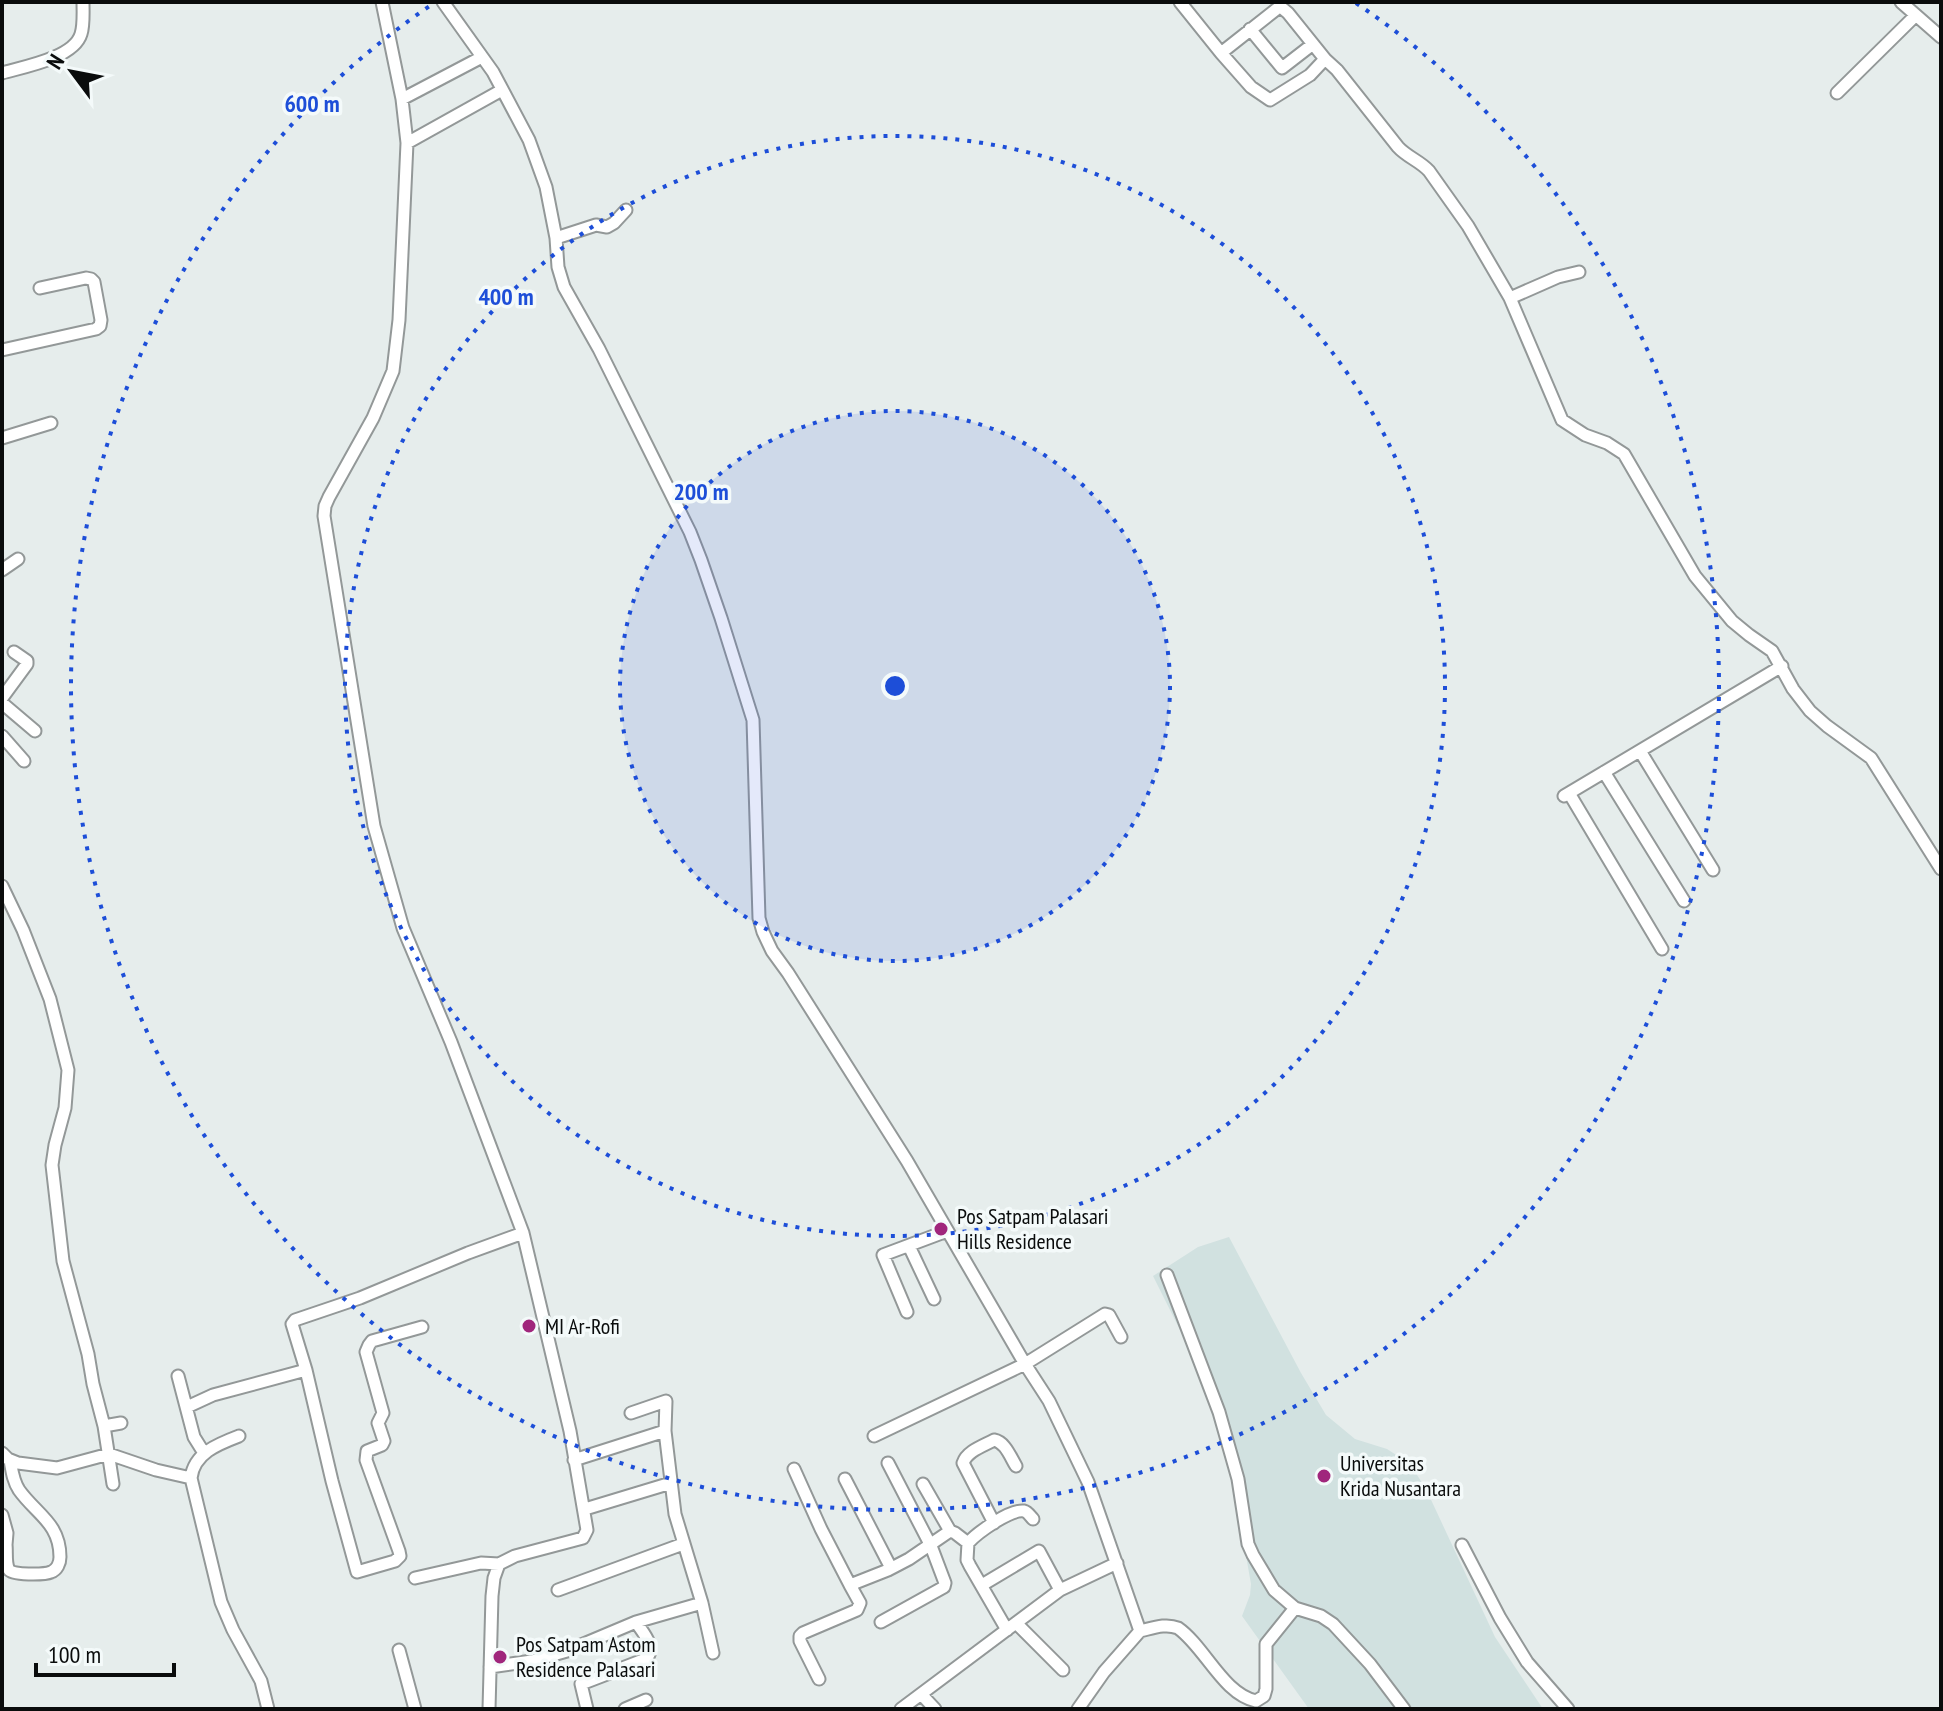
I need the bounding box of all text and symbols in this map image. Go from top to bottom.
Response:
north arrow [32,32,112,112]
text: N [40,49,70,74]
text: 600 m [284,88,340,119]
text: 400 m [478,281,534,312]
text: 200 m [673,476,729,507]
centre of rings [881,672,909,700]
place label: Pos Satpam Palasari Hills Residence [957,1202,1109,1255]
marker: Pos Satpam Palasari Hills Residence [932,1220,950,1238]
place label: MI Ar-Rofi [545,1312,620,1340]
marker: MI Ar-Rofi [520,1317,538,1335]
place label: Universitas Krida Nusantara [1340,1449,1461,1502]
marker: Universitas Krida Nusantara [1315,1467,1333,1485]
scale bar [36,1627,174,1677]
place label: Pos Satpam Astom Residence Palasari [516,1630,656,1683]
text: 100 m [48,1639,101,1670]
marker: Pos Satpam Astom Residence Palasari [491,1648,509,1666]

